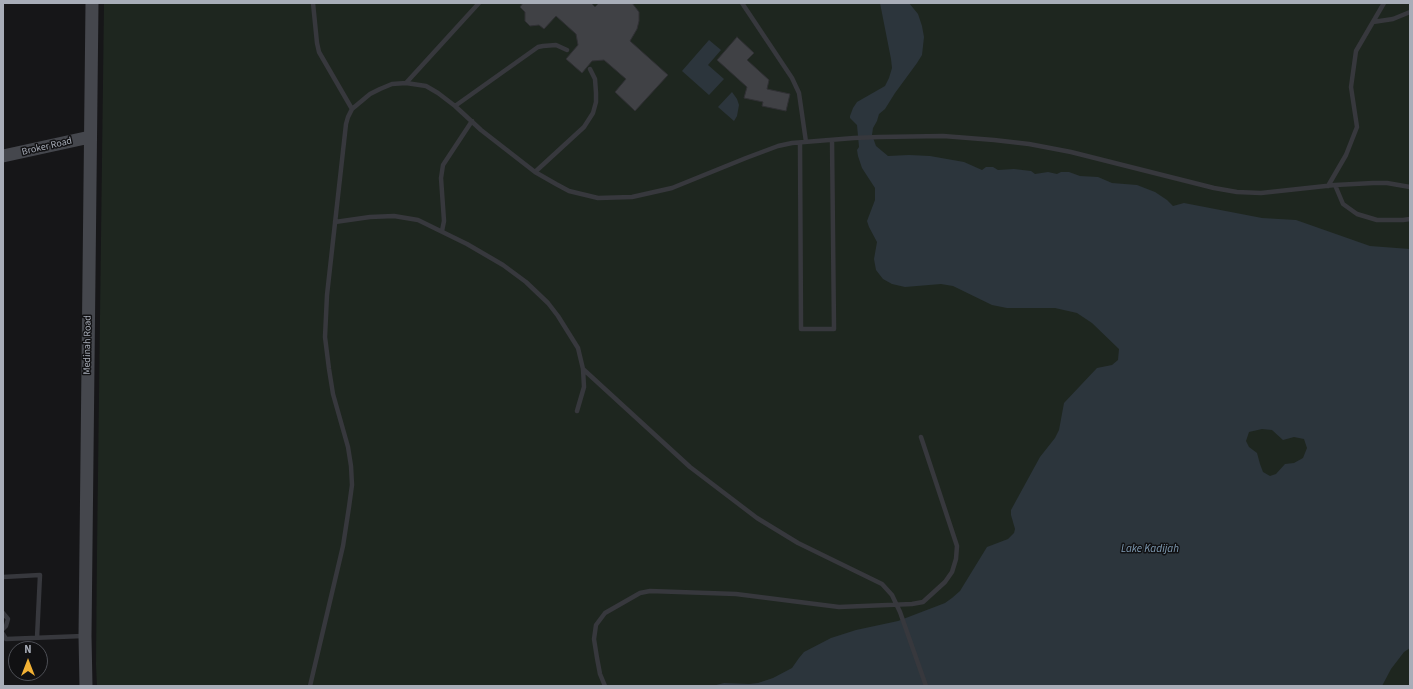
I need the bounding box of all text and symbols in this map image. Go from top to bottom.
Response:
street label: Broker Road [21,135,73,159]
street label: Medinah Road [81,315,95,375]
water label: Lake Kadijah [1121,543,1179,557]
north arrow [8,641,48,681]
text: N [24,642,32,657]

